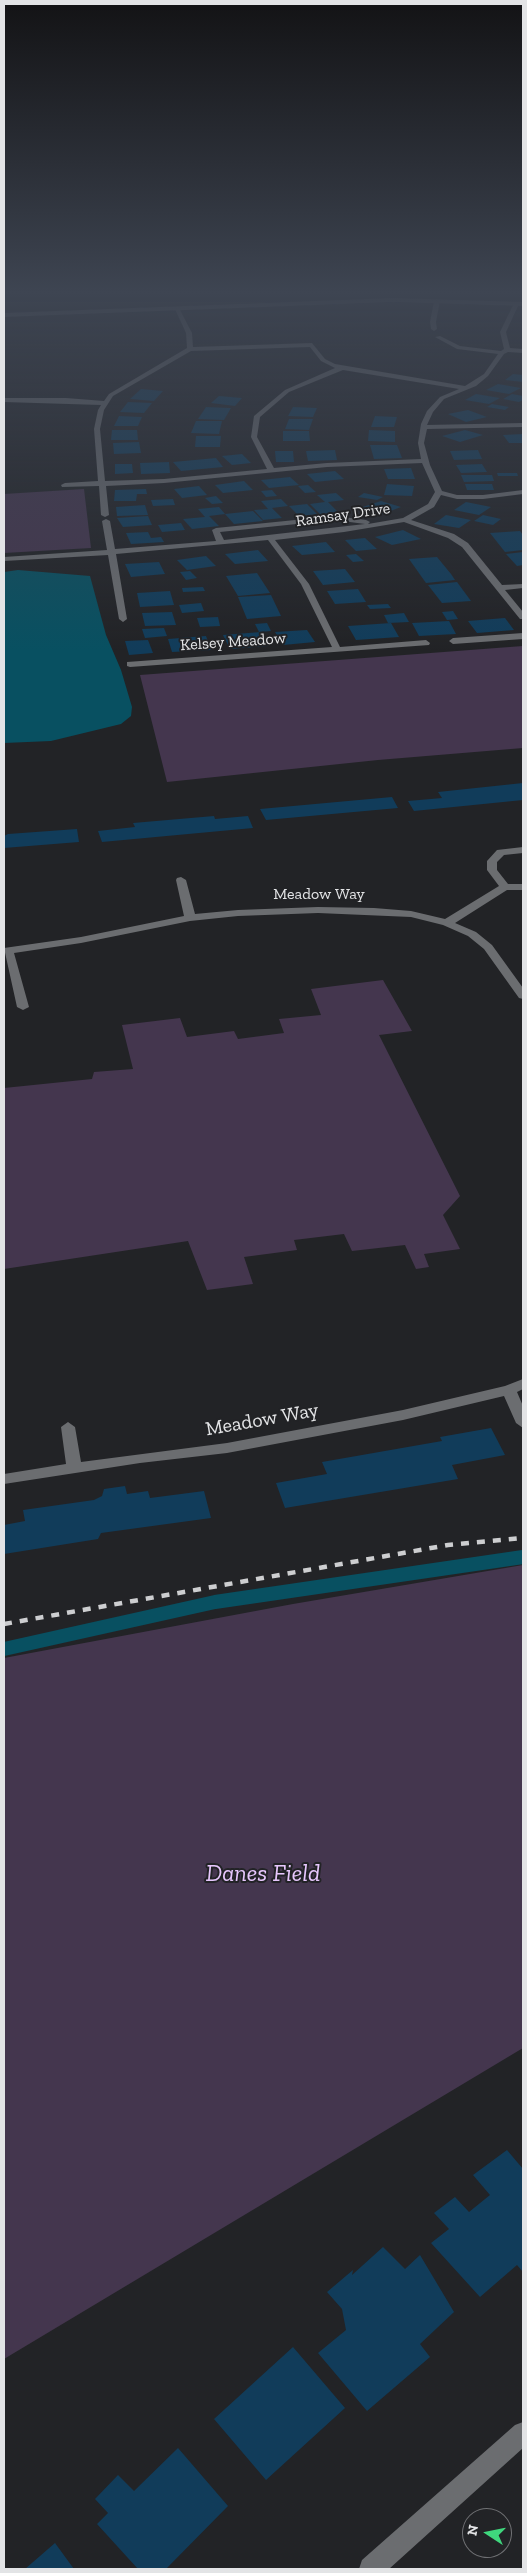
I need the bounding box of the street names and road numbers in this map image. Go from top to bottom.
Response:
street label: Ramsay Drive [294,499,392,531]
street label: Kelsey Meadow [180,629,286,655]
street label: Meadow Way [273,884,365,904]
street label: Meadow Way [204,1398,320,1442]

